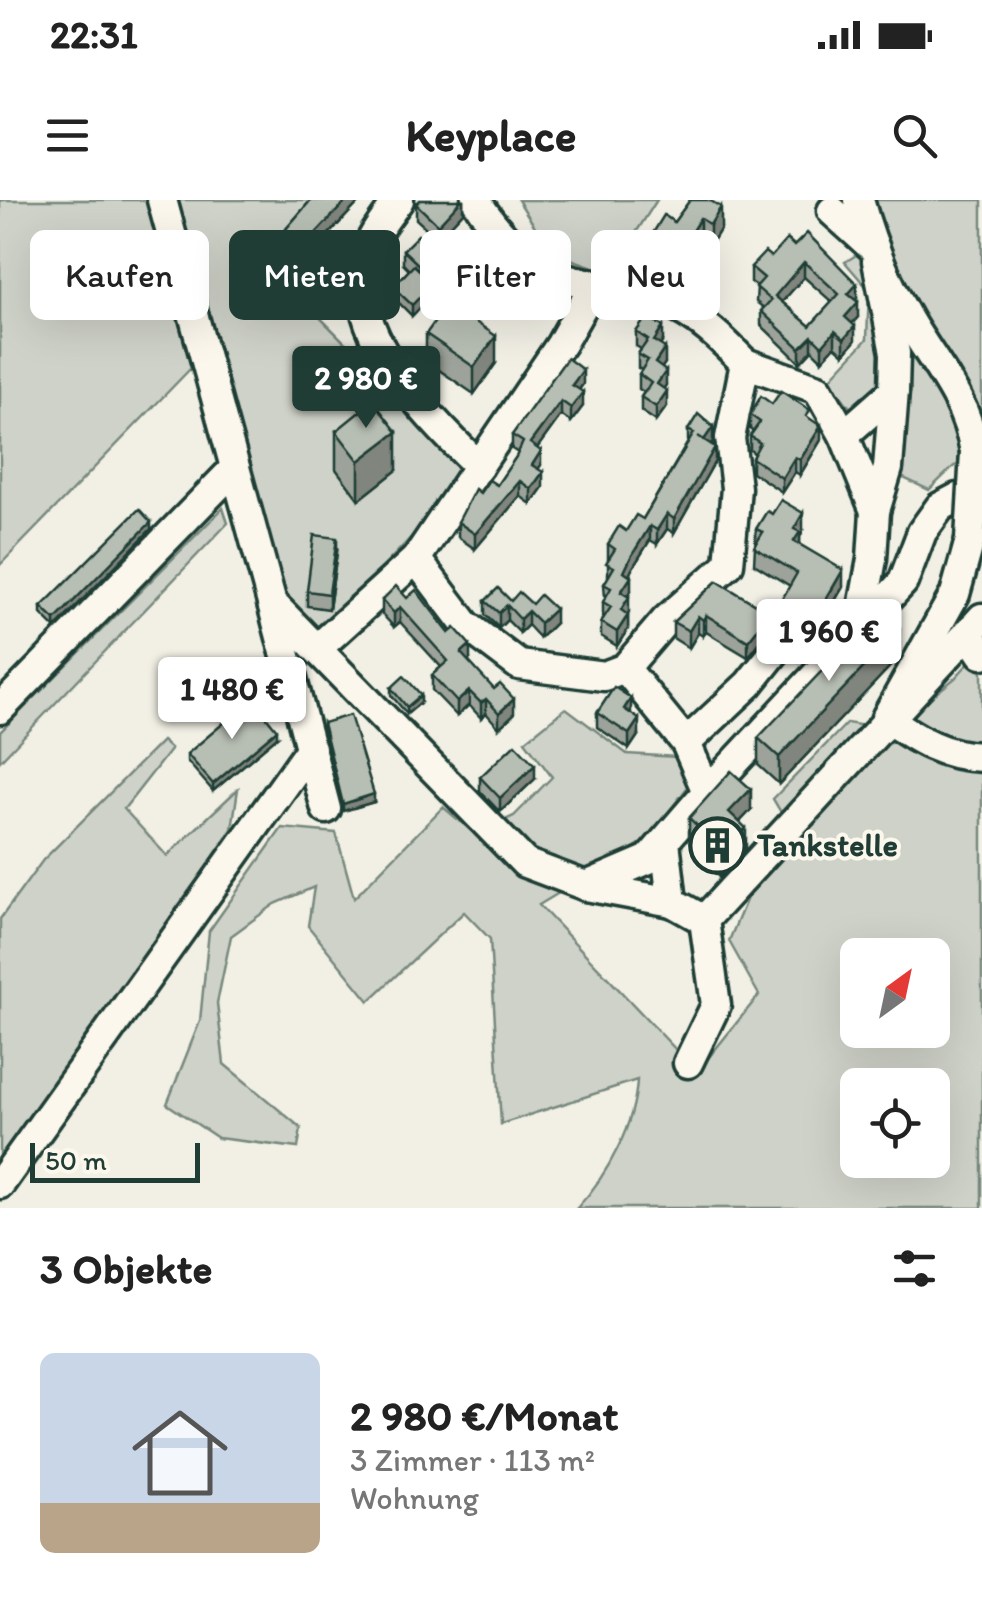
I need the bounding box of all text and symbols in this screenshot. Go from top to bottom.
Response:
text: 22:31 [50,12,138,58]
icon: menu [40,108,95,163]
text: Keyplace [406,108,576,162]
icon: search [887,108,942,163]
chip: Kaufen [30,230,209,320]
chip: Mieten [229,230,400,320]
chip: Filter [420,230,571,320]
chip: Neu [591,230,720,320]
pin: 2 980 € [274,346,458,431]
text: 2 980 € [314,359,418,397]
pin: 1 960 € [737,599,921,684]
text: 1 960 € [779,612,879,650]
pin: 1 480 € [140,657,324,742]
text: 1 480 € [180,670,284,708]
building icon: Tankstelle [688,815,748,875]
place label: Tankstelle [756,826,898,864]
north arrow [840,938,950,1048]
map controls [840,938,950,1178]
button: locate [840,1068,950,1178]
scale bar [30,1138,200,1183]
text: 50 m [45,1143,107,1177]
icon: filters [887,1241,942,1296]
text: 3 Objekte [40,1243,213,1294]
text: 2 980 €/Monat [350,1390,618,1441]
icon: home [120,1393,240,1513]
text: 3 Zimmer · 113 m² [350,1441,595,1479]
text: Wohnung [350,1479,479,1517]

